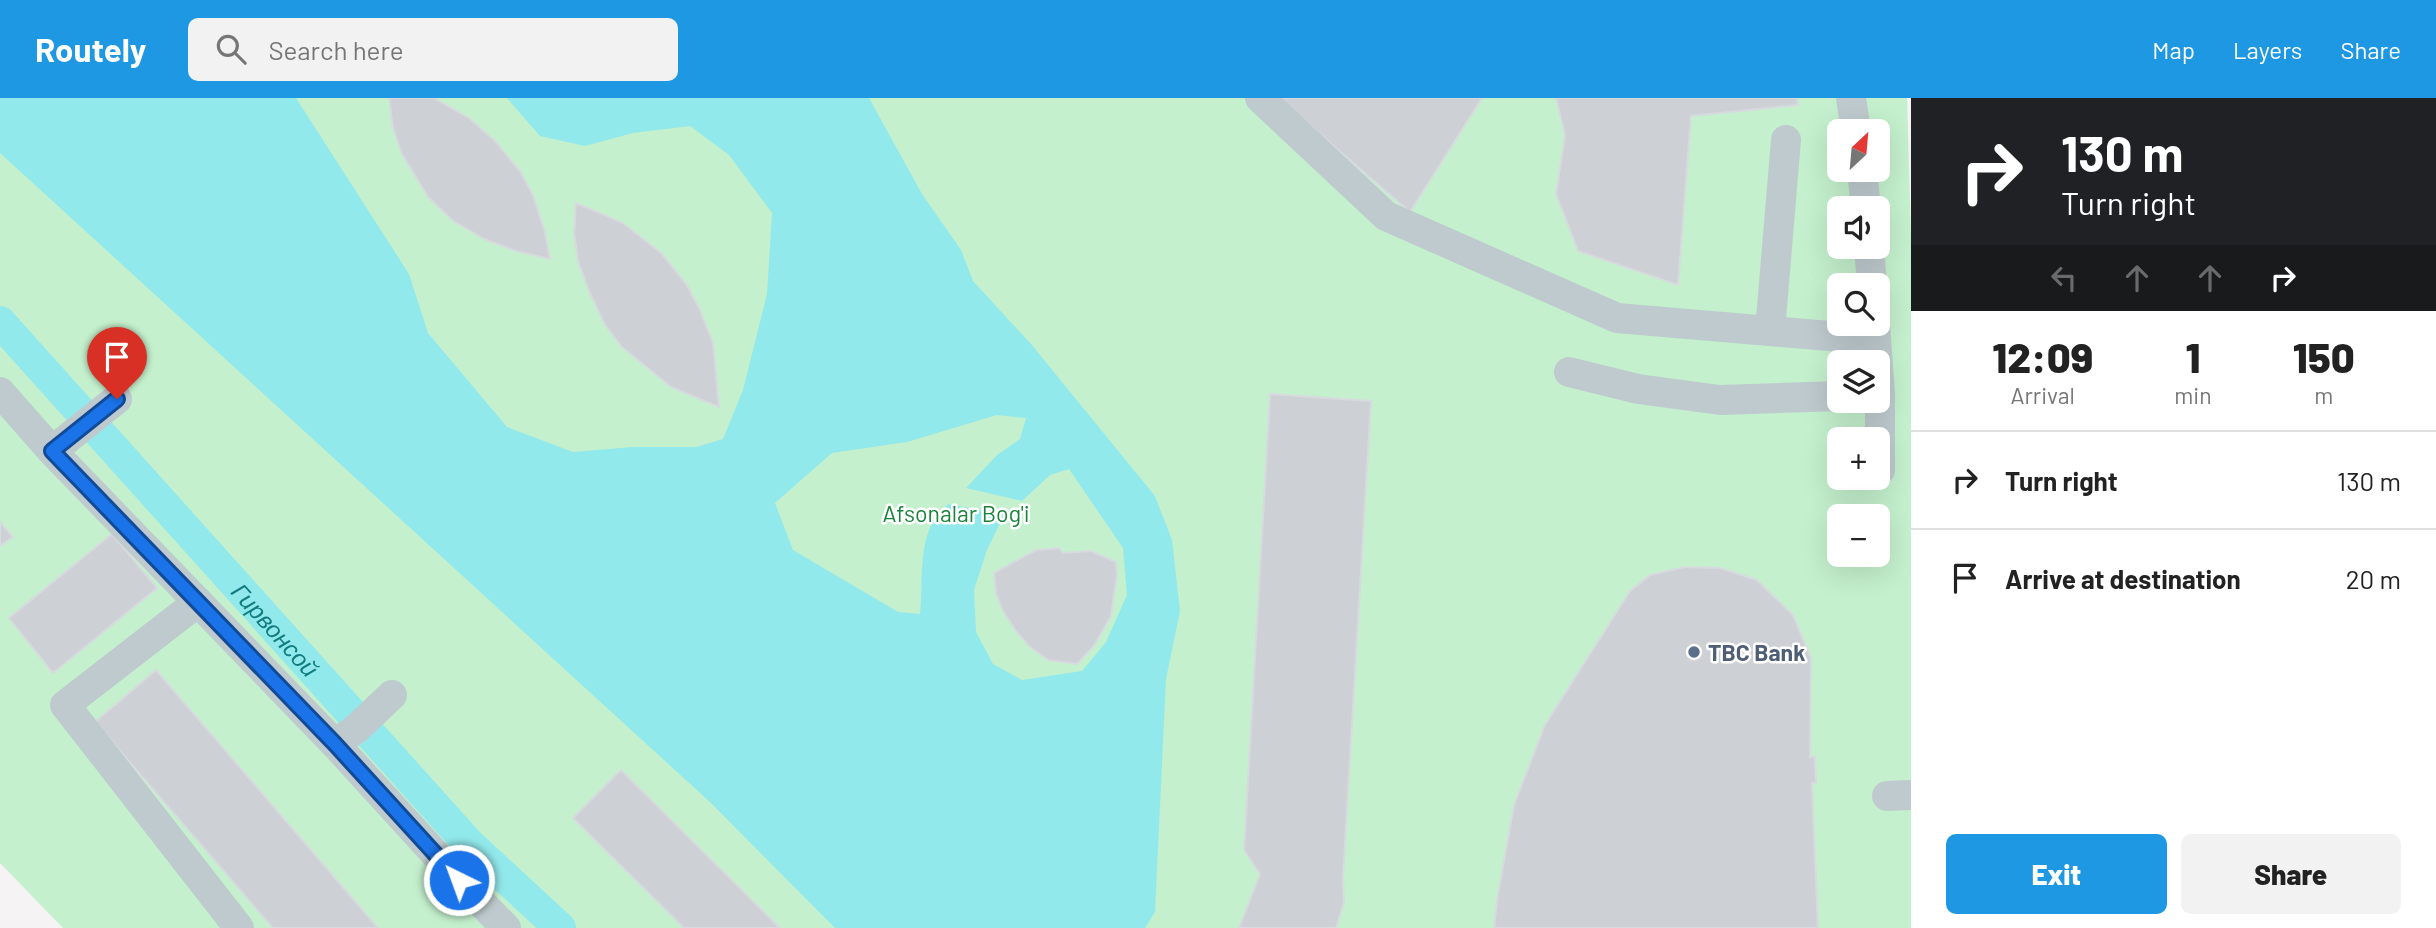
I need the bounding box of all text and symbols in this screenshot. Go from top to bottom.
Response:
search box [188,18,678,81]
text: Routely [35,29,146,69]
icon: search [212,30,250,68]
text: Search here [268,34,404,65]
text: Map [2152,35,2195,64]
text: Layers [2233,35,2302,64]
text: Share [2340,35,2401,64]
north arrow [1827,119,1890,182]
map controls [1827,119,1890,567]
text: 130 m [2061,123,2183,182]
icon: right [1946,126,2037,217]
text: Turn right [2061,183,2196,221]
button: sound [1827,196,1890,259]
icon: left [2045,259,2083,297]
icon: ahead [2118,259,2156,297]
icon: ahead [2191,259,2229,297]
icon: right [2264,259,2302,297]
button: search [1827,273,1890,336]
pin [87,327,147,399]
text: 12:09 [1992,331,2093,381]
text: 1 [2186,331,2200,381]
text: 150 [2293,331,2355,381]
icon: arrive [98,338,136,376]
button: layers [1827,350,1890,413]
text: Arrival [2011,381,2075,409]
text: min [2174,381,2212,409]
text: m [2314,381,2333,409]
button: + [1827,427,1890,490]
icon: right [1946,461,1984,499]
text: Turn right [2005,465,2118,496]
text: 130 m [2337,465,2401,496]
park label: Afsonalar Bog'i [882,499,1030,527]
button: − [1827,504,1890,567]
icon: arrive [1946,559,1984,597]
text: Arrive at destination [2005,563,2241,594]
text: 20 m [2346,563,2401,594]
water label: Гирвонсой [226,576,326,682]
place label: TBC Bank [1708,638,1805,666]
marker: TBC Bank [1686,644,1702,660]
button: Exit [1946,834,2167,914]
button: Share [2181,834,2401,914]
position arrow [422,843,496,917]

